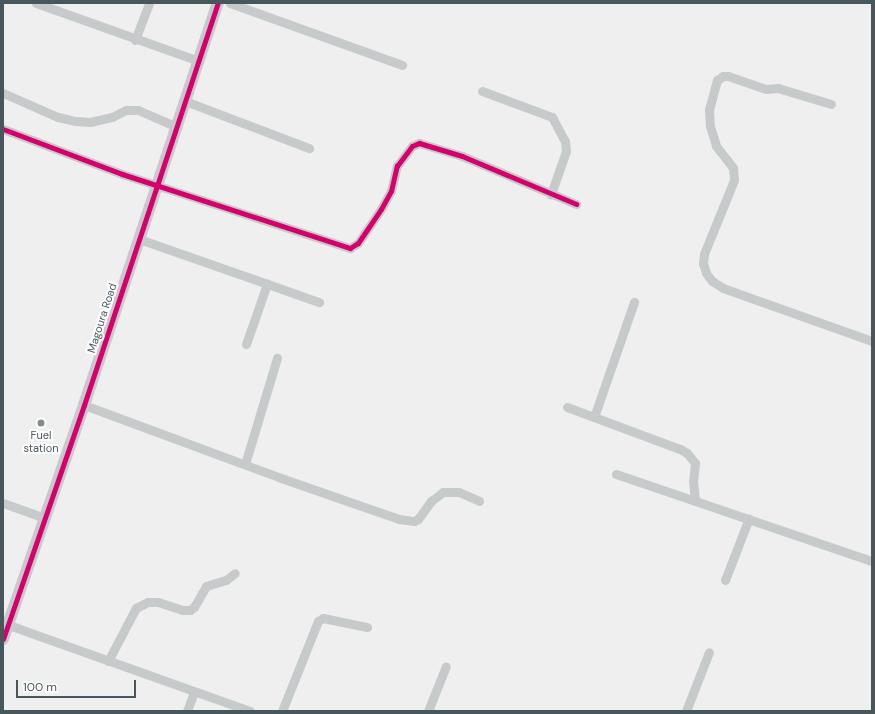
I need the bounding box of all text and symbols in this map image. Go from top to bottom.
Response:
street label: Magoura Road [85,281,119,355]
marker: Fuel station [36,418,46,428]
place label: Fuel station [23,429,59,455]
scale bar [18,672,138,698]
text: 100 m [23,679,57,695]

